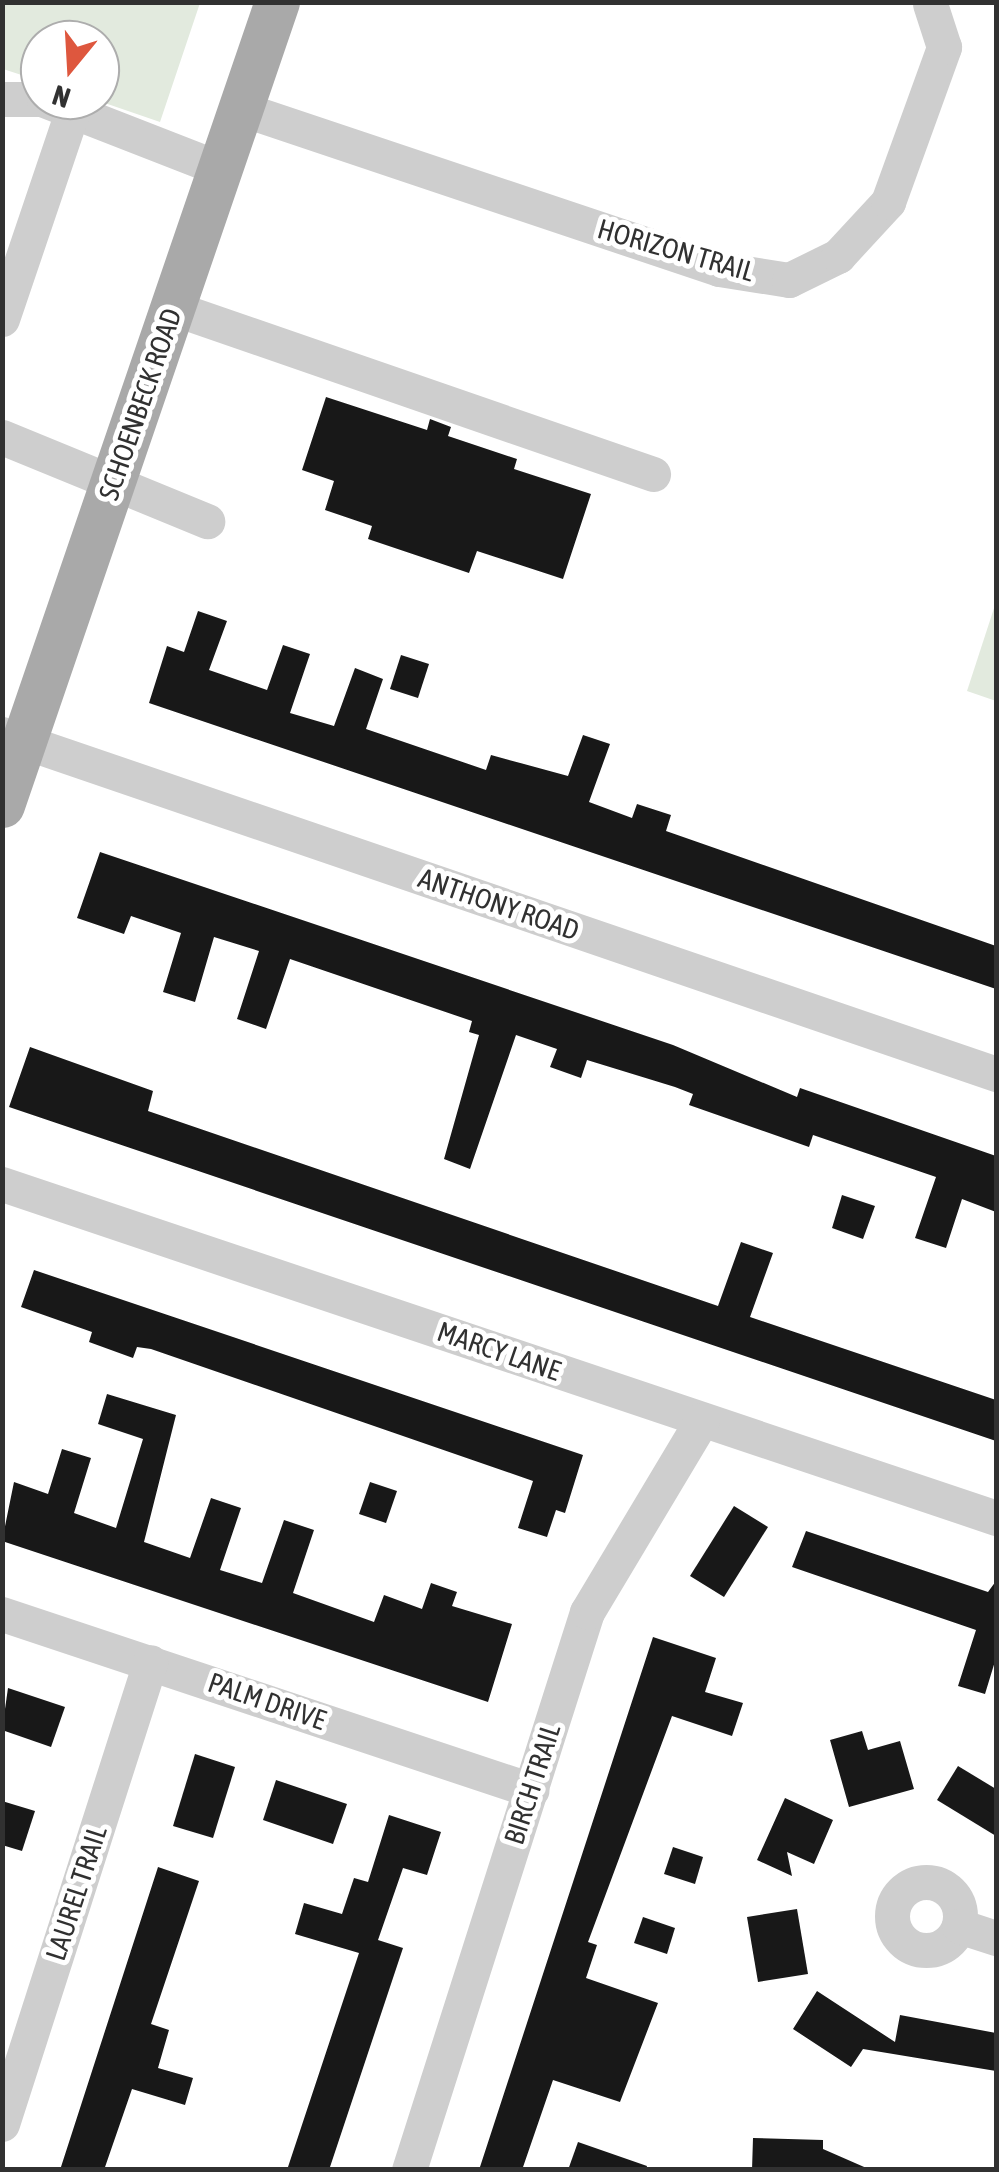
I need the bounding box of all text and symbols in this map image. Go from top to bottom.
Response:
north arrow [20,20,120,120]
text: N [49,79,74,114]
street label: HORIZON TRAIL [594,212,758,288]
street label: SCHOENBECK ROAD [92,304,188,504]
street label: ANTHONY ROAD [414,861,584,947]
street label: MARCY LANE [433,1314,565,1388]
street label: PALM DRIVE [204,1665,330,1737]
street label: BIRCH TRAIL [497,1719,567,1849]
street label: LAUREL TRAIL [38,1821,114,1965]

